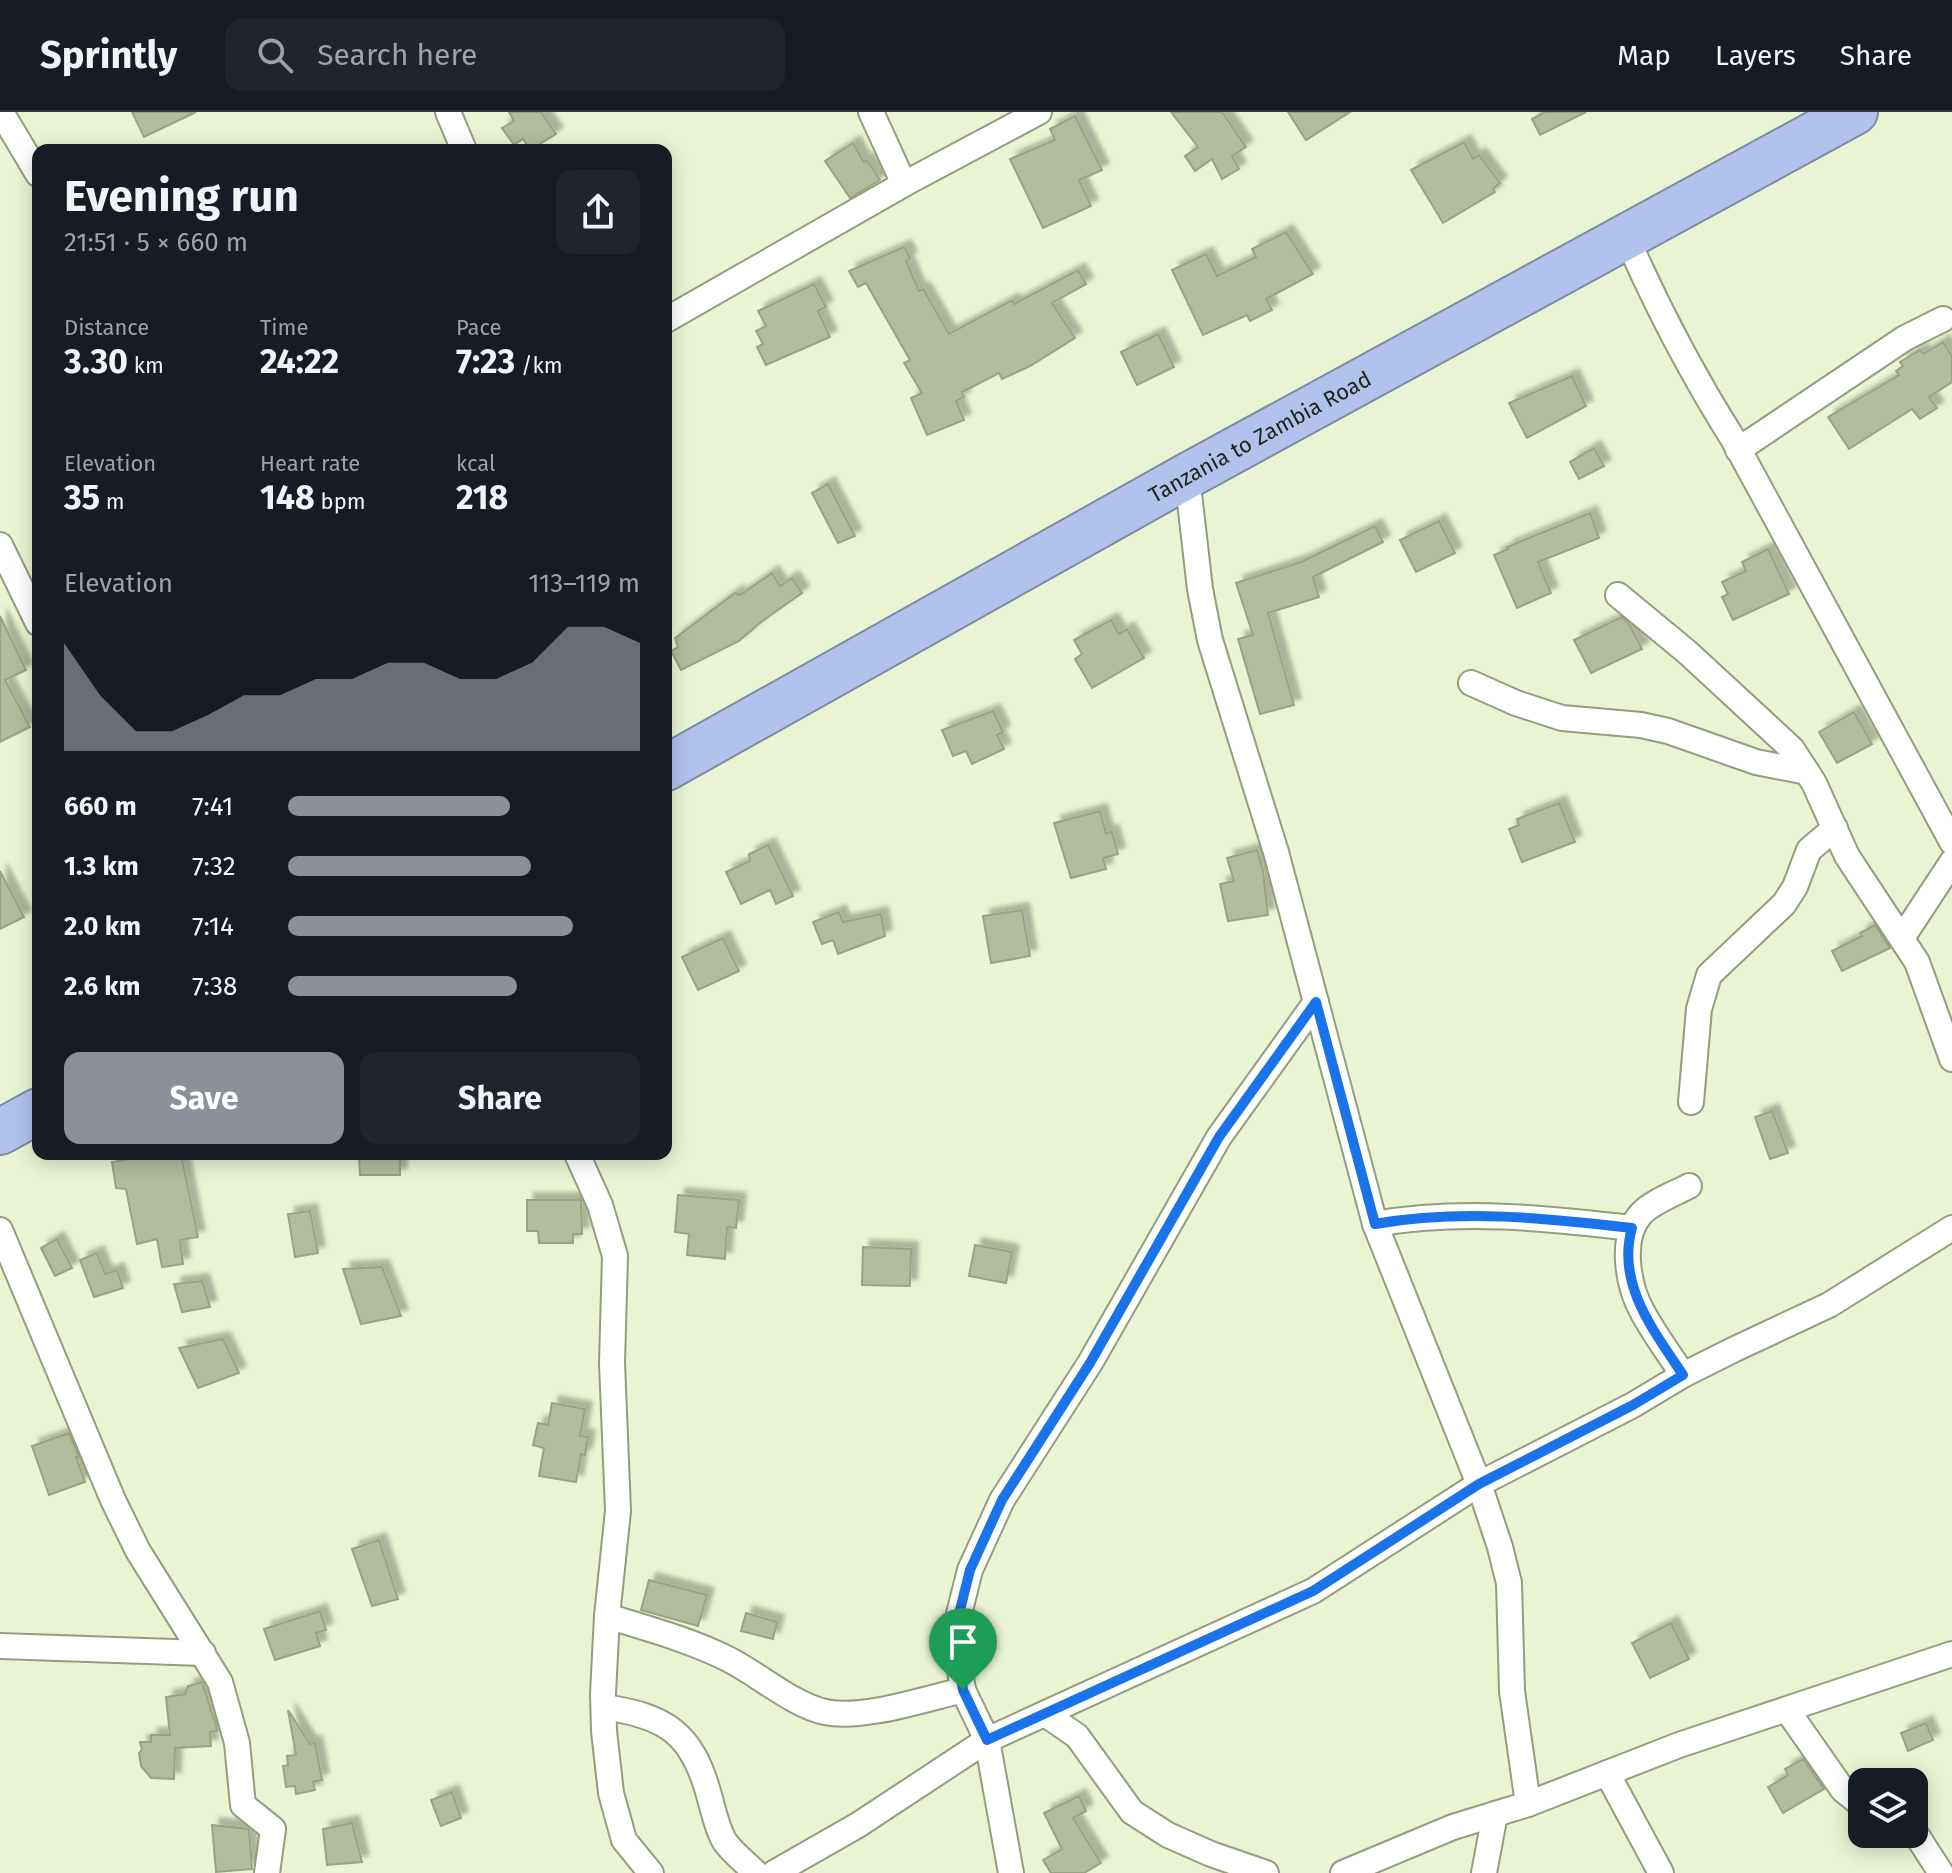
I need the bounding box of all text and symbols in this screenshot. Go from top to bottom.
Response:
search box [225,19,785,91]
text: Sprintly [40,32,177,78]
icon: search [253,33,297,77]
text: Search here [317,37,477,73]
text: Map [1617,39,1671,72]
text: Layers [1715,39,1796,72]
text: Share [1840,39,1912,72]
text: Evening run [64,170,299,223]
button: share [556,170,640,254]
text: 21:51 · 5 × 660 m [64,227,248,258]
text: Distance [64,314,149,341]
text: Time [260,314,308,341]
text: Pace [456,314,502,341]
text: 3.30 [64,341,128,382]
text: 24:22 [260,341,339,382]
text: 7:23 [456,341,515,382]
text: km [128,352,164,379]
text: /km [515,352,563,379]
street label: Tanzania to Zambia Road [1144,365,1376,509]
text: Elevation [64,450,156,477]
text: Heart rate [260,450,360,477]
text: kcal [456,450,496,477]
text: 35 [64,477,100,518]
text: 148 [260,477,315,518]
text: 218 [456,477,508,518]
text: m [100,488,125,515]
text: bpm [315,488,366,515]
text: Elevation [64,568,173,599]
text: 113–119 m [528,568,640,599]
text: 660 m [64,791,137,822]
text: 7:41 [192,791,233,822]
text: 1.3 km [64,851,139,882]
text: 7:32 [192,851,236,882]
text: 2.0 km [64,911,141,942]
text: 7:14 [192,911,234,942]
text: 2.6 km [64,971,141,1002]
text: 7:38 [192,971,237,1002]
button: Save [64,1052,344,1144]
button: Share [360,1052,640,1144]
pin [929,1608,997,1690]
icon: arrive [941,1620,985,1664]
map controls [1848,1768,1928,1848]
button: layers [1848,1768,1928,1848]

